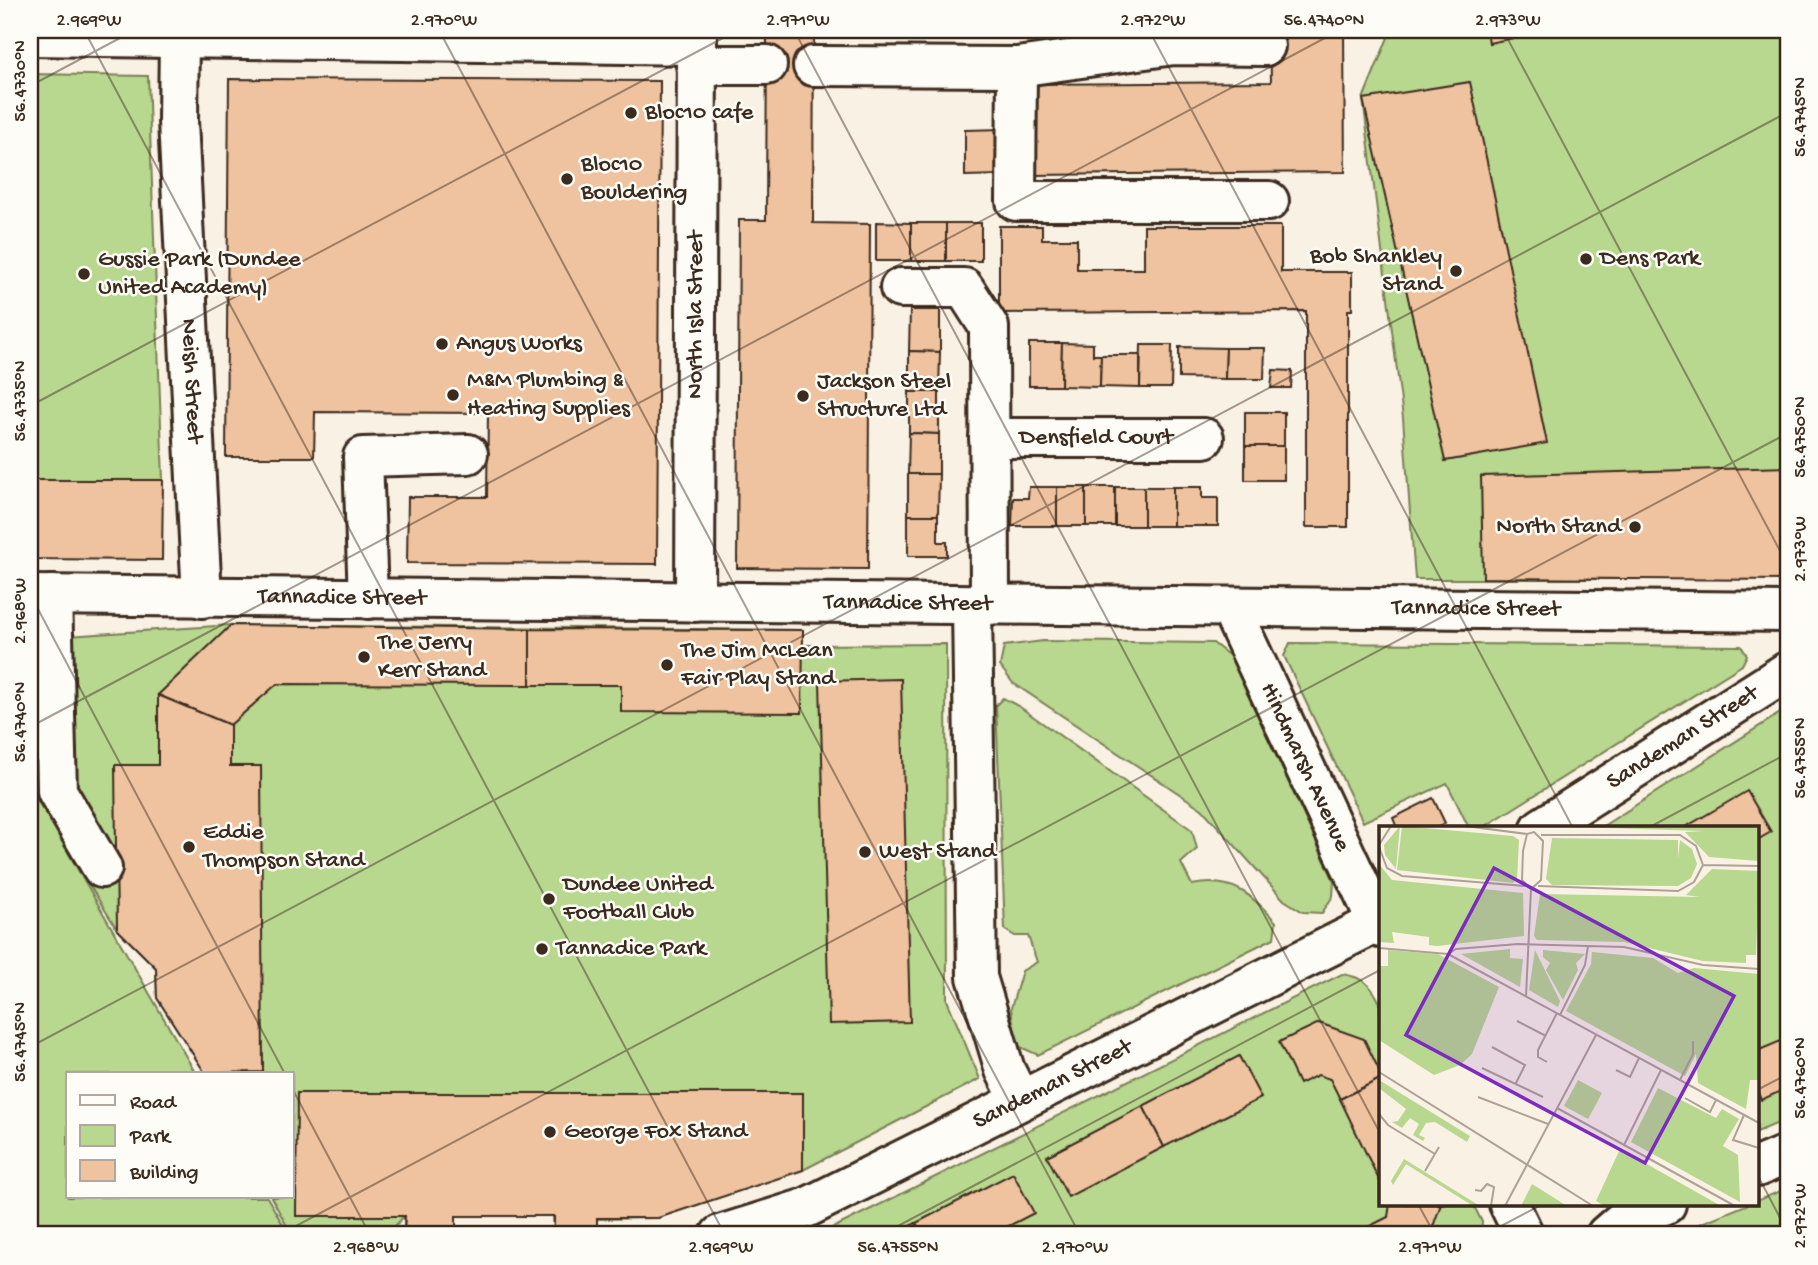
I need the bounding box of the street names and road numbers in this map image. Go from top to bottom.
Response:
street label: North Isla Street [681,229,711,399]
street label: Neish Street [173,318,209,446]
street label: Densfield Court [1017,424,1175,453]
street label: Tannadice Street [256,583,428,613]
street label: Tannadice Street [822,588,994,619]
street label: Tannadice Street [1390,594,1562,624]
street label: Hindmarsh Avenue [1253,678,1357,857]
street label: Sandeman Street [1602,678,1766,797]
street label: Sandeman Street [969,1032,1139,1136]

